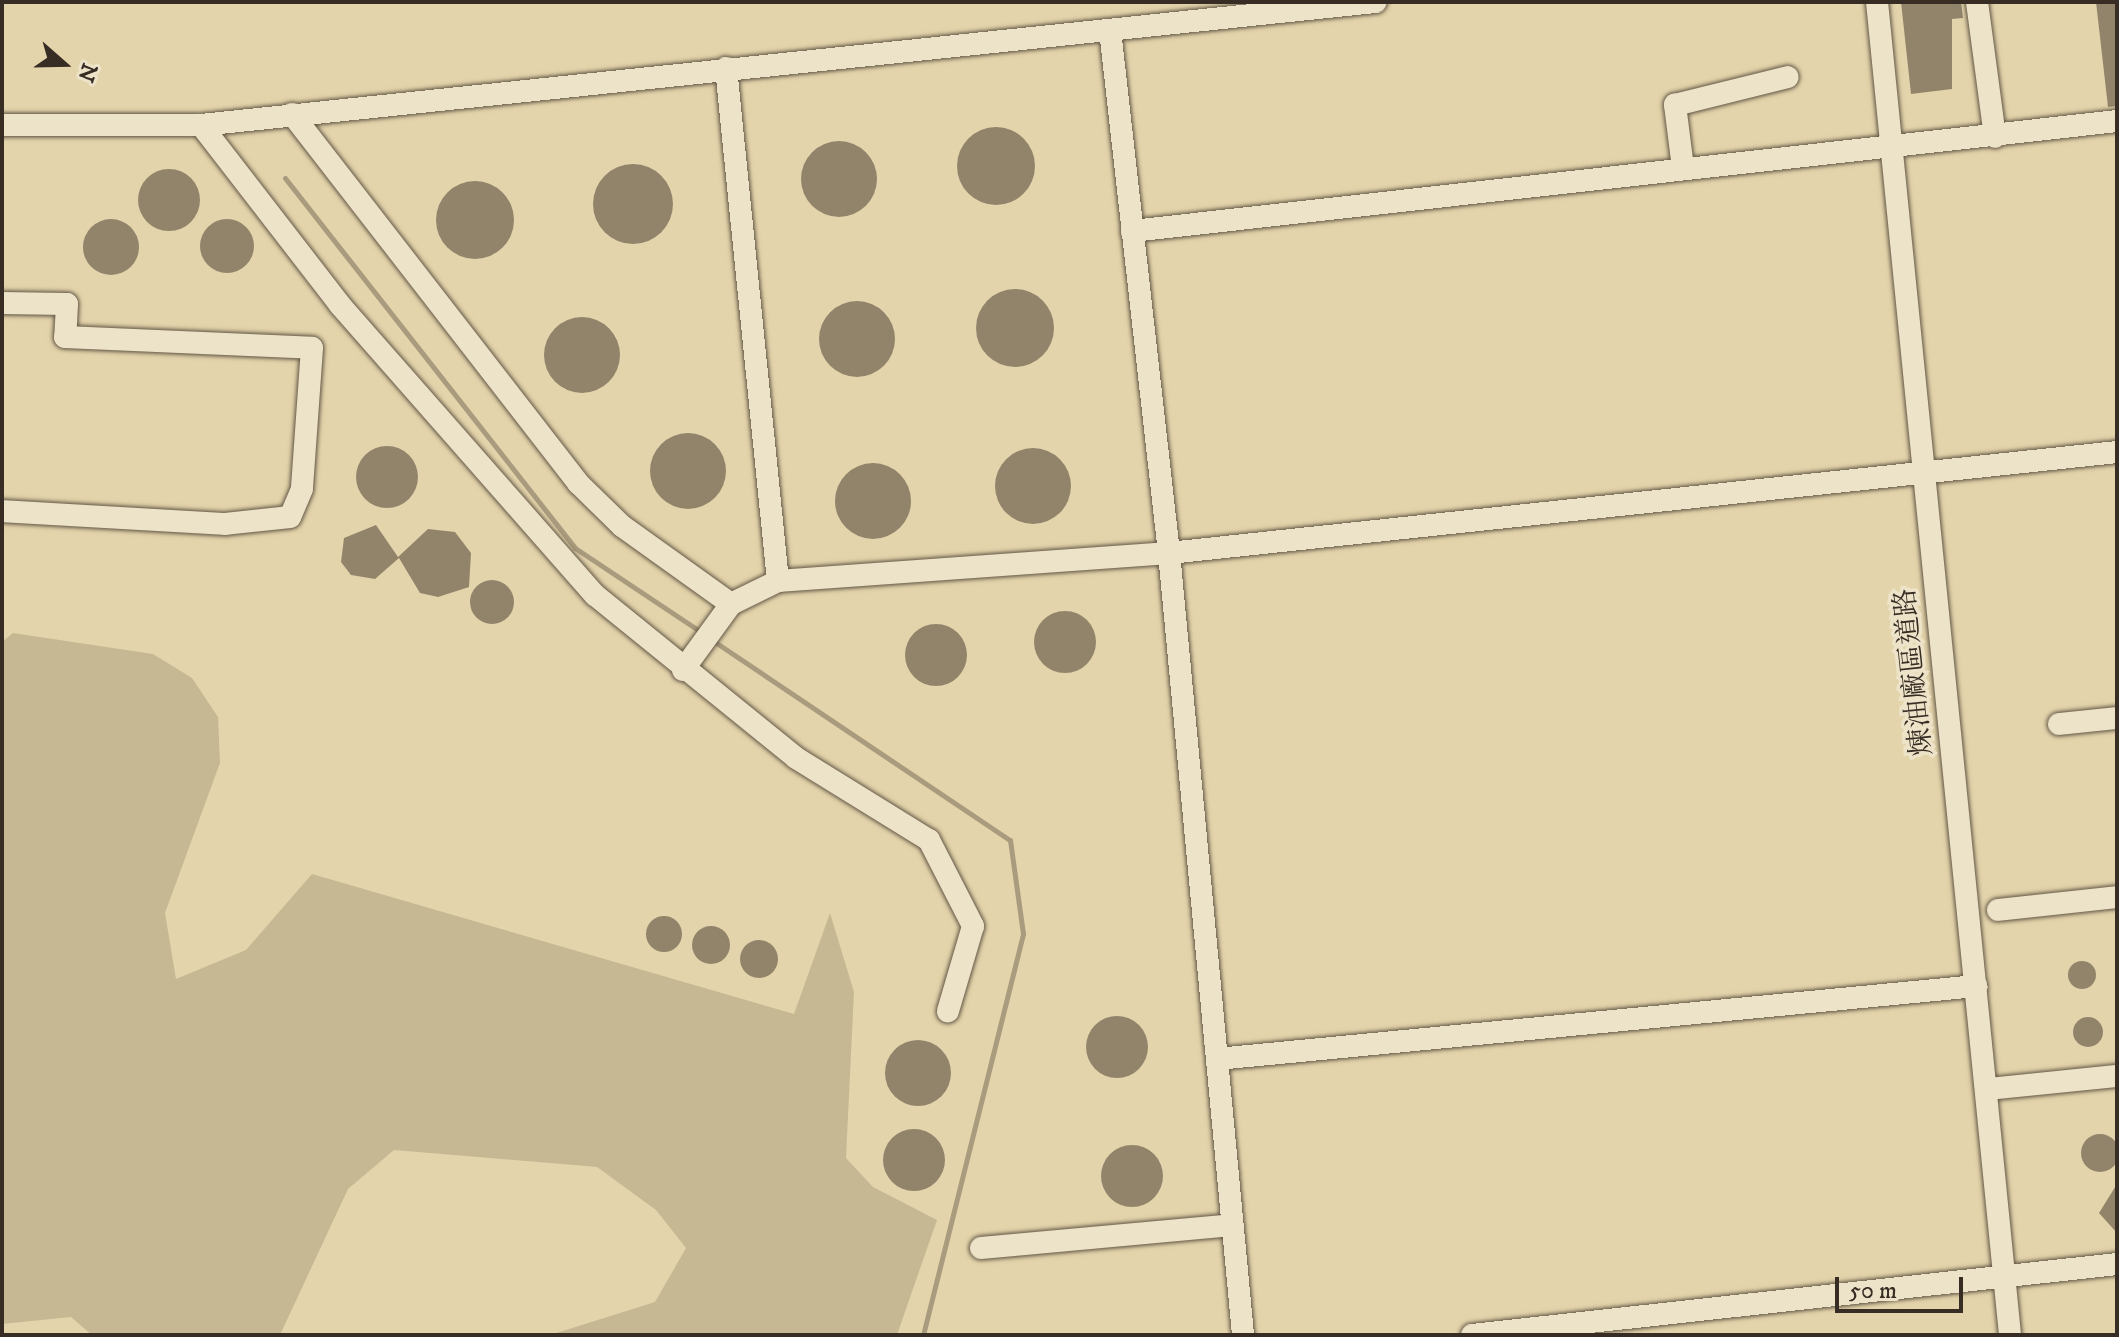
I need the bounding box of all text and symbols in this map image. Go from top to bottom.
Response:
north arrow [24,24,104,104]
text: N [71,59,103,85]
street label: 煉油廠區道路 [1889,587,1939,757]
scale bar [1839,1261,1967,1311]
text: 50 m [1849,1276,1897,1306]

